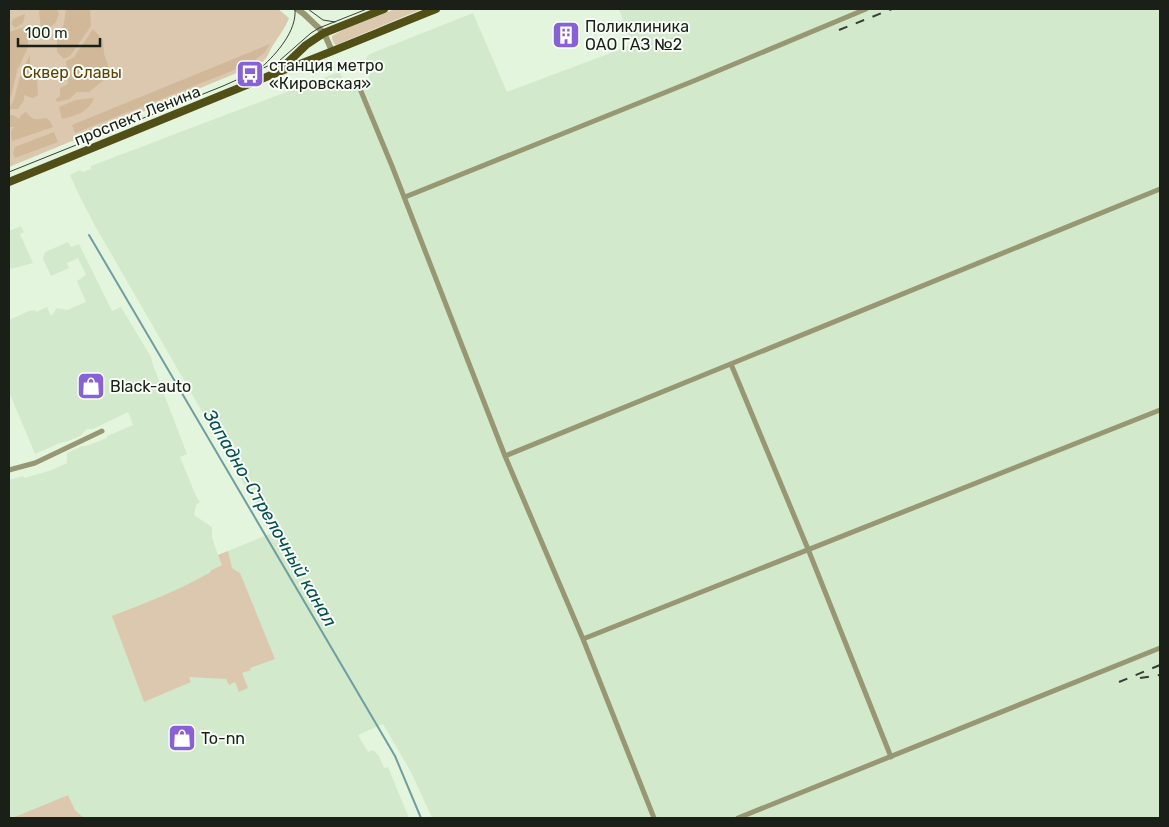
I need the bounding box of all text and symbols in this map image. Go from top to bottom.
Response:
scale bar [18,15,100,47]
place label: Поликлиника ОАО ГАЗ №2 [585,17,689,54]
building icon: Поликлиника ОАО ГАЗ №2 [551,20,581,50]
text: 100 m [25,24,67,42]
place label: станция метро «Кировская» [269,56,384,93]
bus stop icon: станция метро «Кировская» [235,59,265,89]
park label: Сквер Славы [22,63,122,82]
street label: проспект Ленина [71,81,203,149]
shop icon: Black-auto [76,371,106,401]
place label: Black-auto [110,377,191,396]
water label: Западно-Стрелочный канал [198,405,342,631]
shop icon: To-nn [167,723,197,753]
place label: To-nn [201,729,245,748]

